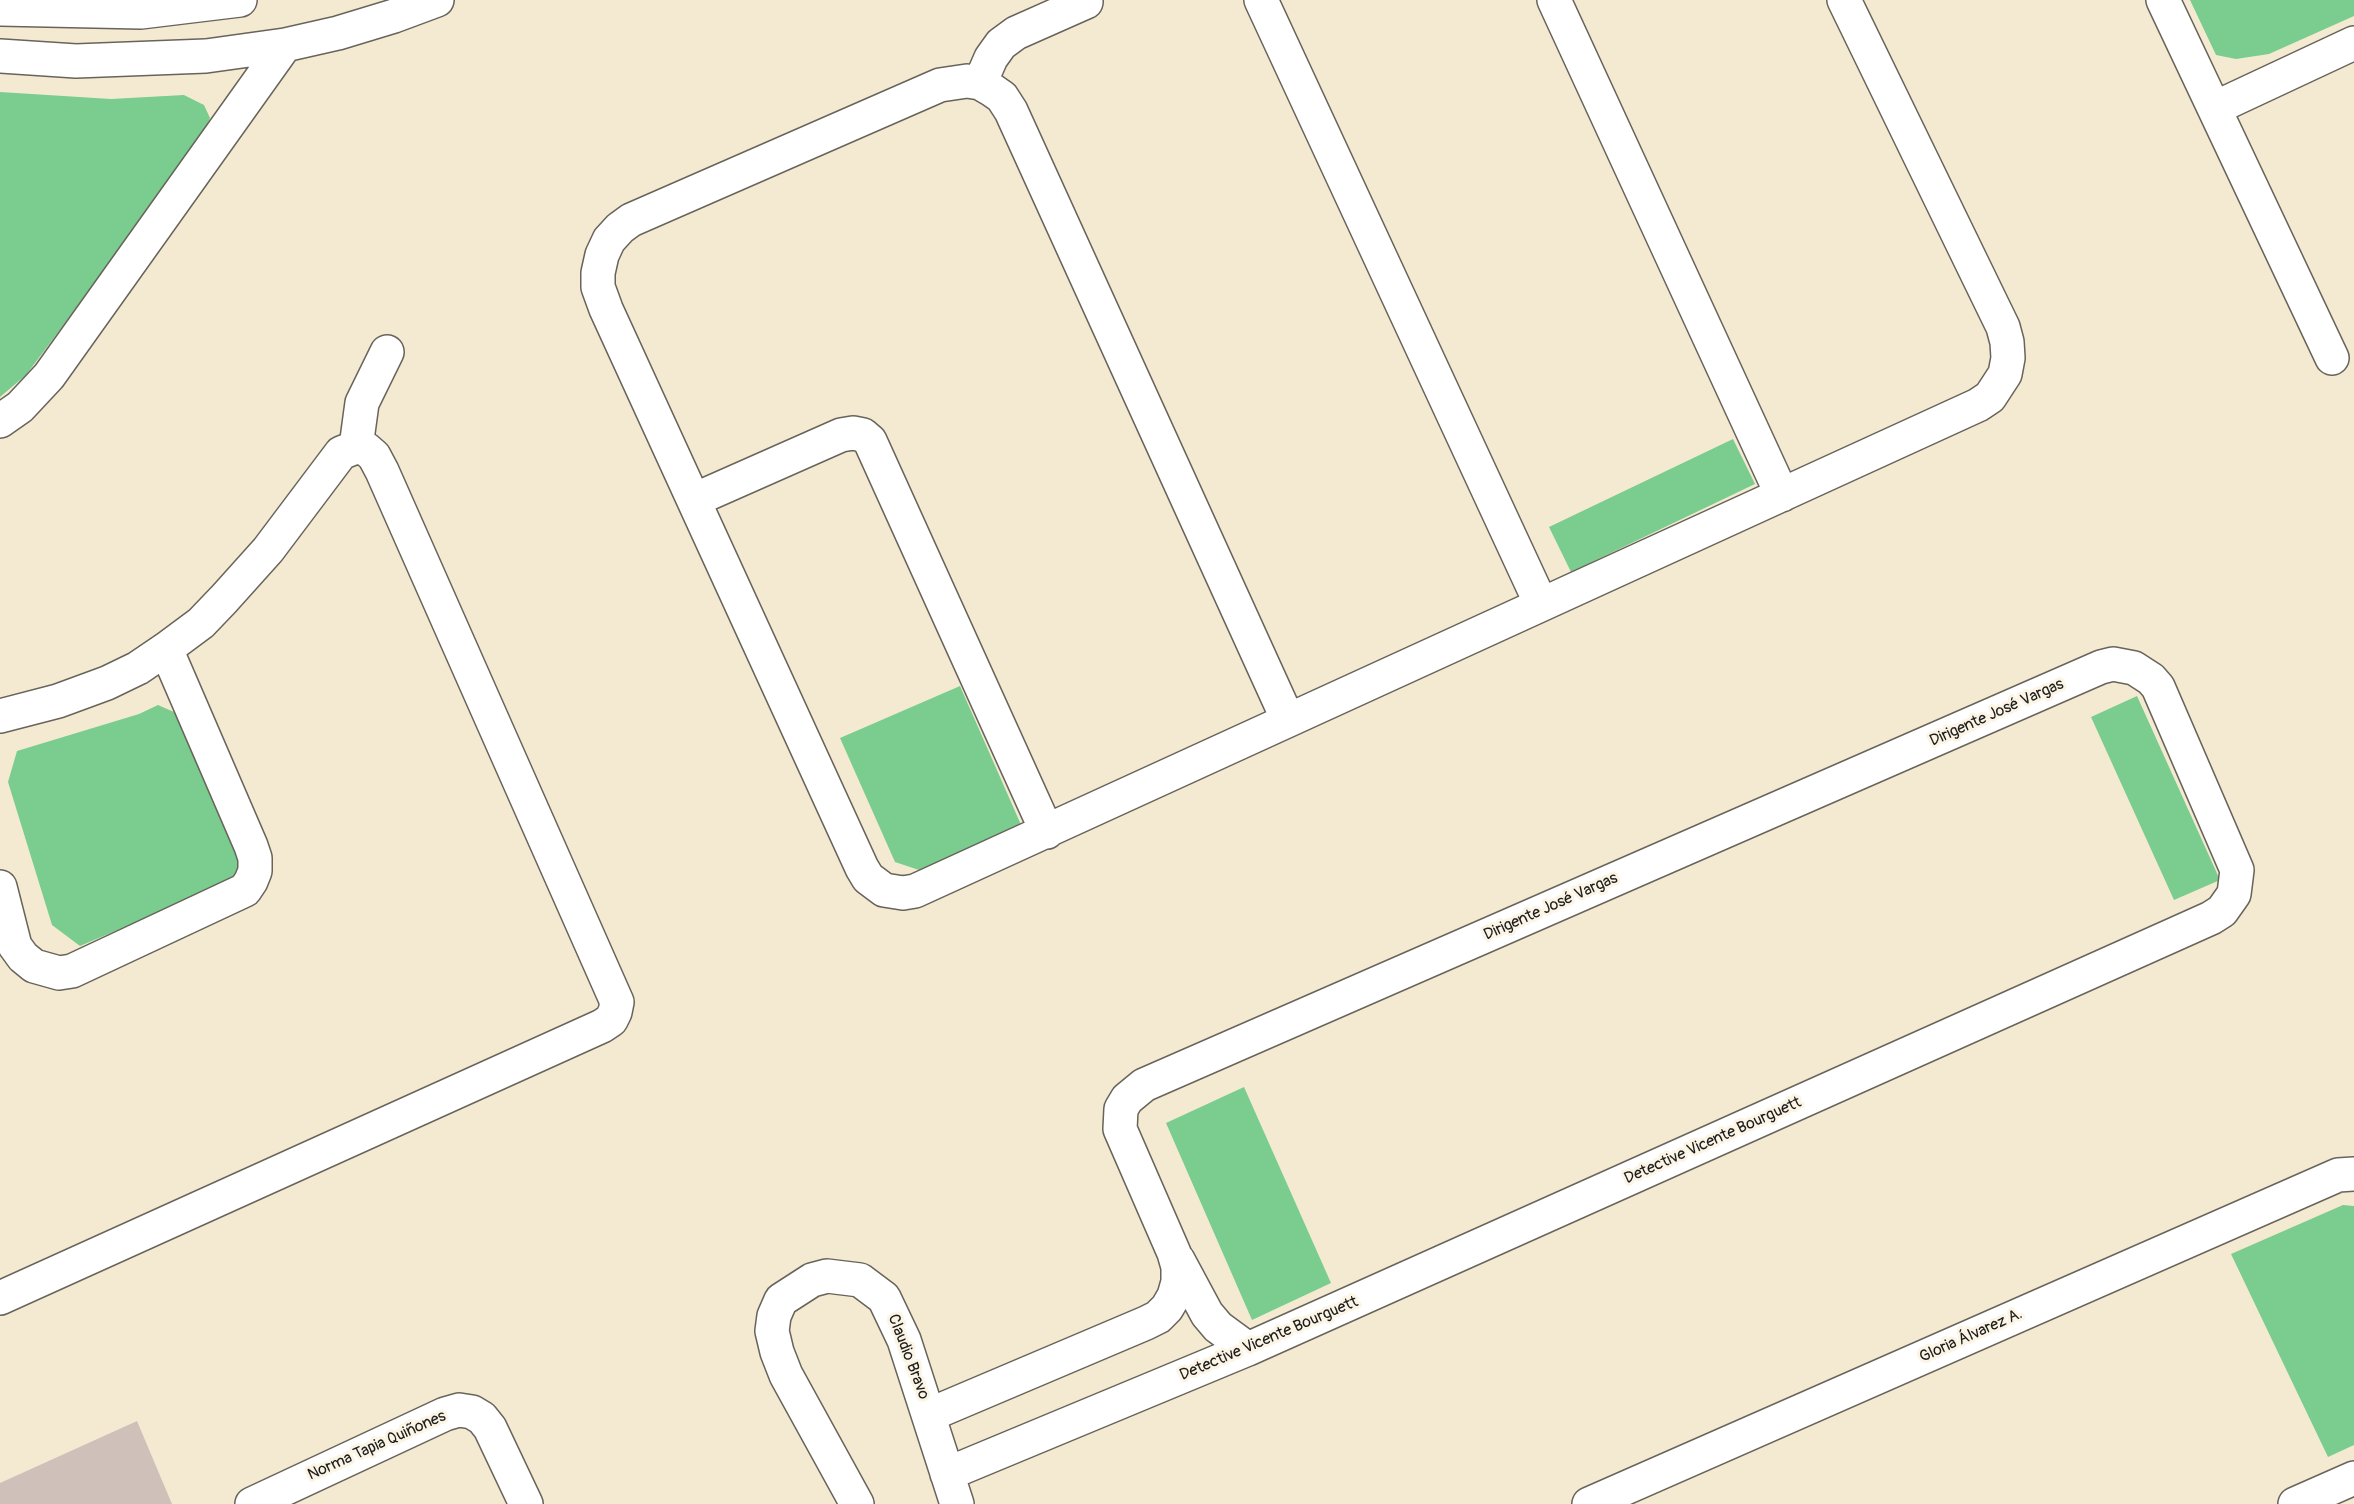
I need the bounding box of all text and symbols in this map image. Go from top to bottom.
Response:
street label: Dirigente José Vargas [1927,675,2067,751]
street label: Dirigente José Vargas [1481,869,1621,945]
street label: Detective Vicente Bourguett [1621,1093,1805,1189]
street label: Detective Vicente Bourguett [1177,1293,1361,1385]
street label: Gloria Álvarez A. [1917,1305,2025,1367]
street label: Claudio Bravo [883,1312,933,1402]
street label: Norma Tapia Quiñones [305,1407,449,1485]

